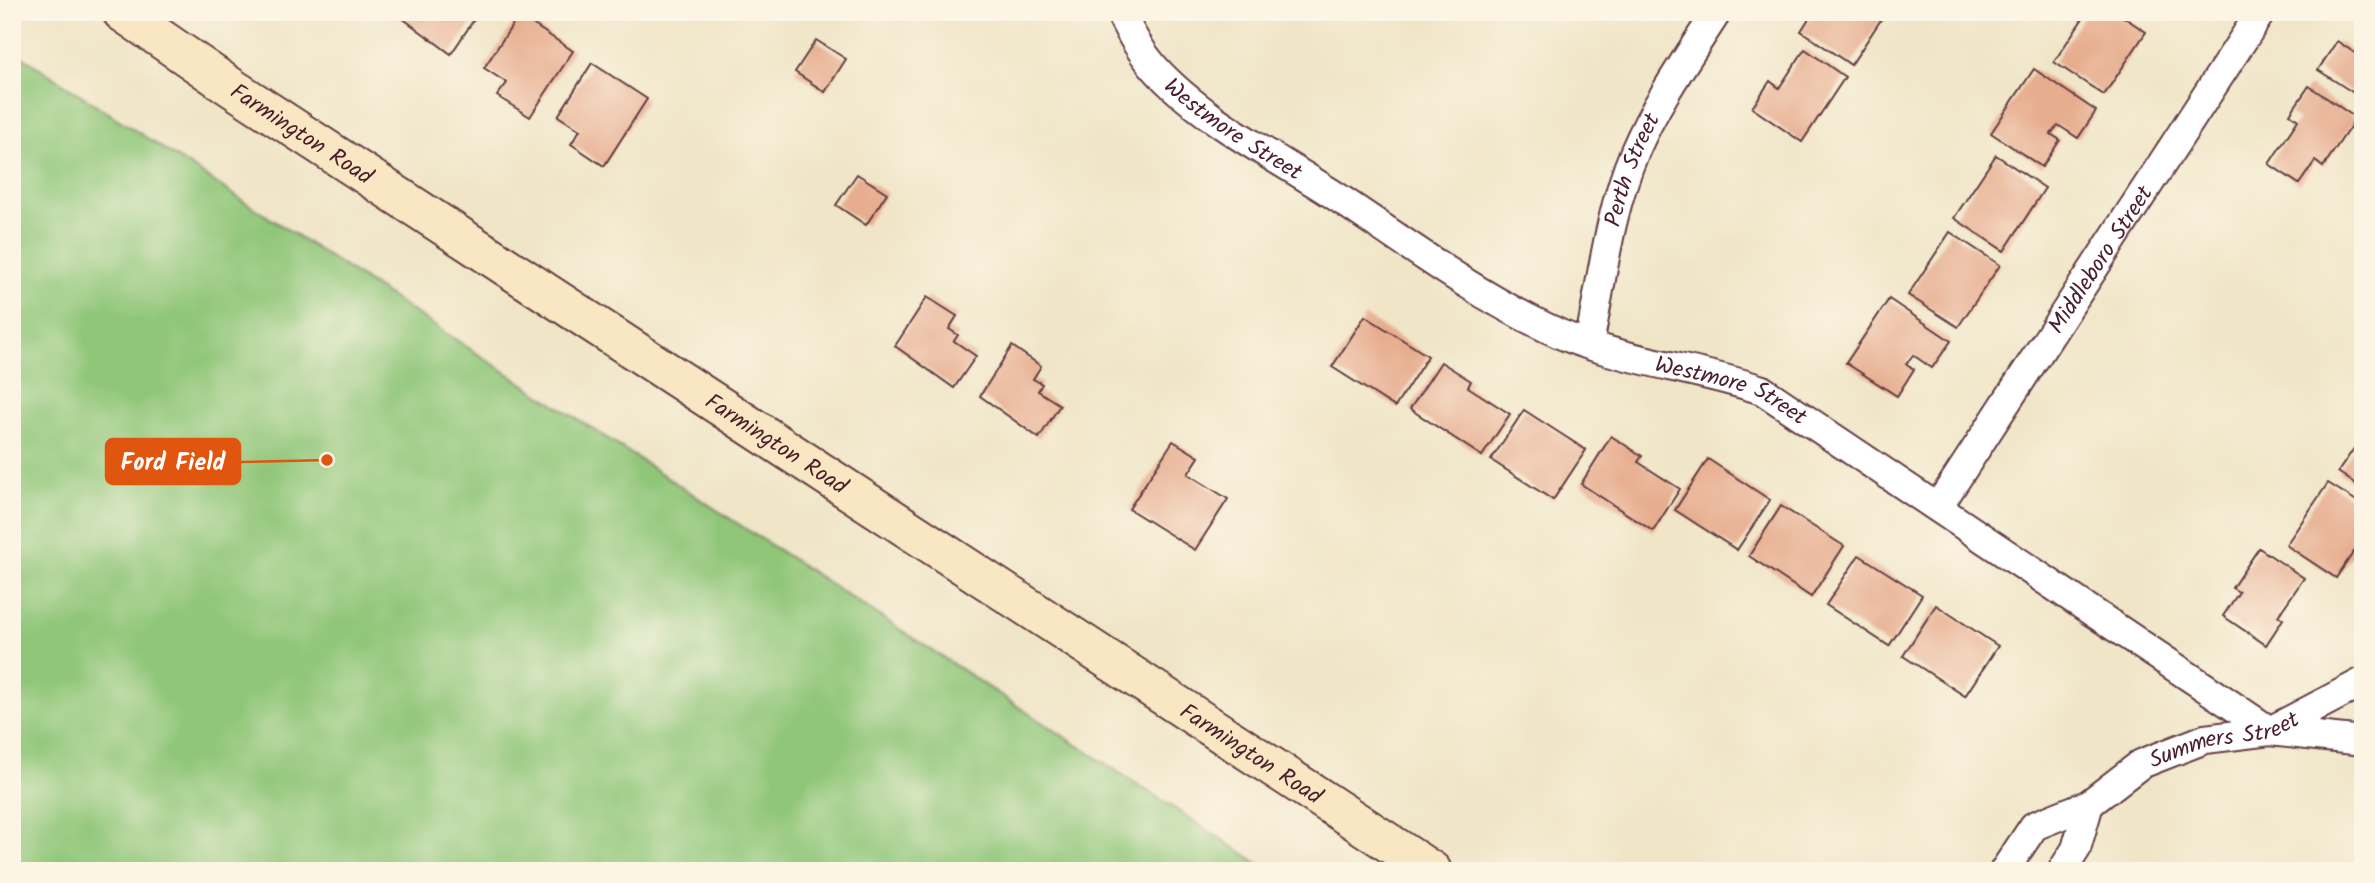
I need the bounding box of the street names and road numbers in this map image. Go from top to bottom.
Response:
street label: Westmore Street [1155,70,1310,192]
street label: Farmington Road [222,75,380,195]
street label: Perth Street [1596,106,1671,230]
street label: Middleboro Street [2040,178,2164,342]
street label: Westmore Street [1651,347,1815,436]
street label: Farmington Road [697,385,855,505]
street label: Farmington Road [1172,695,1330,815]
street label: Summers Street [2144,702,2307,779]

